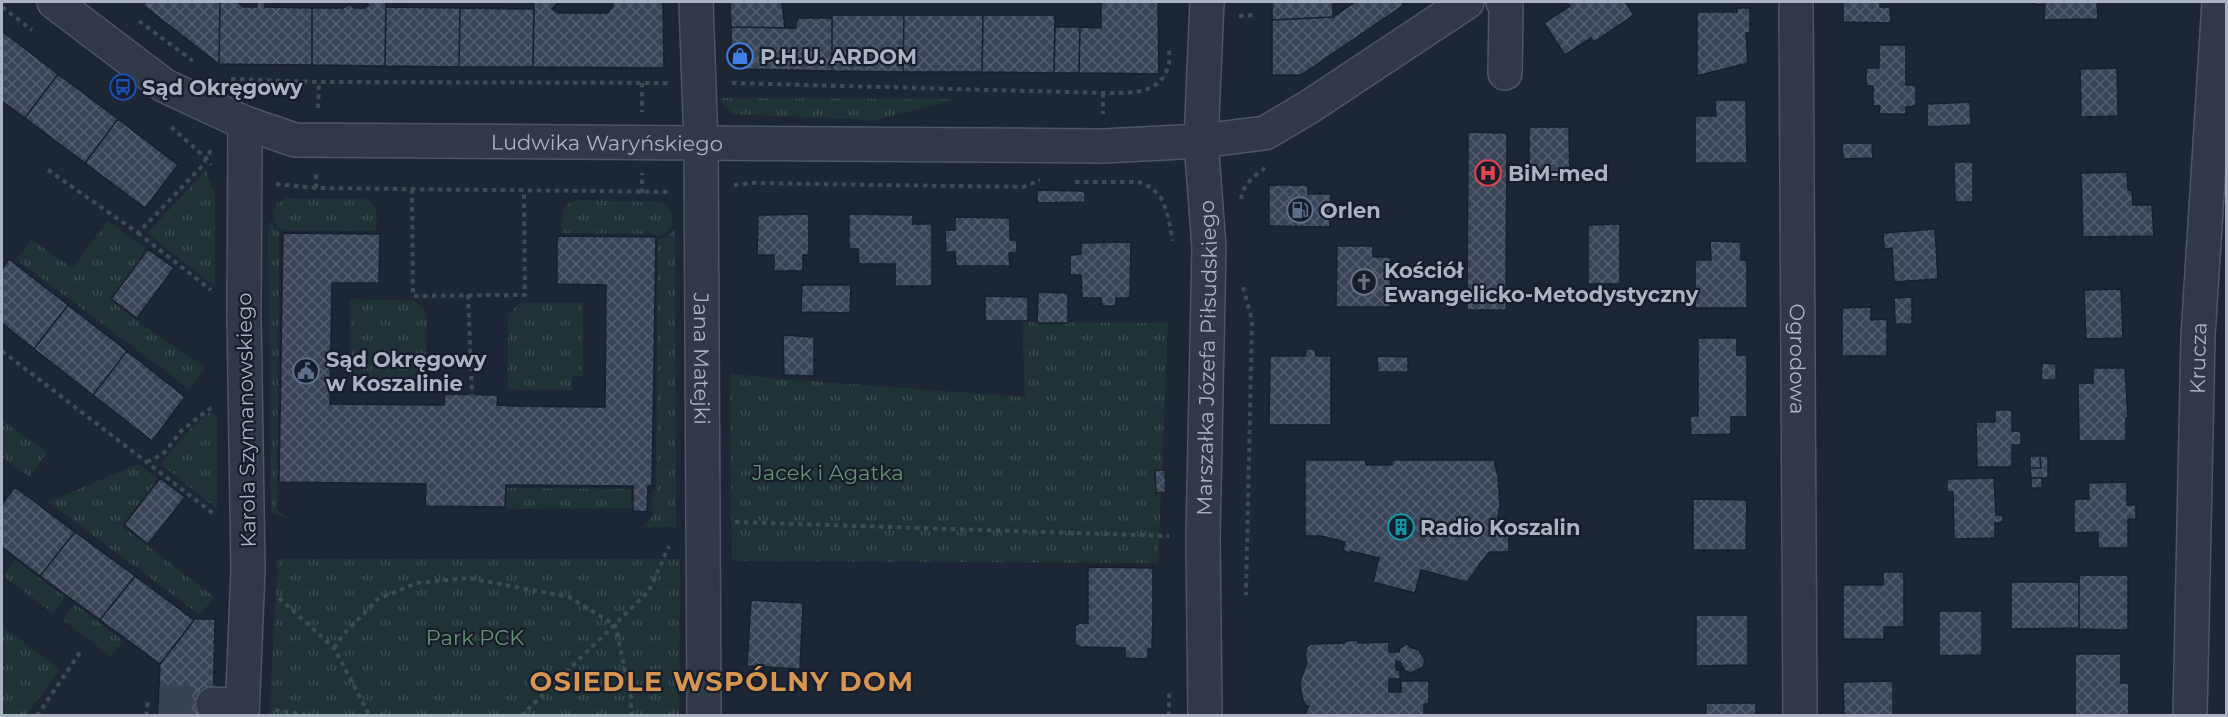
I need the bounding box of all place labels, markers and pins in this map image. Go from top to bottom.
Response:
shop icon: P.H.U. ARDOM [725,41,755,71]
place label: P.H.U. ARDOM [760,44,917,69]
bus stop icon: Sąd Okręgowy [108,72,138,102]
place label: Sąd Okręgowy [142,75,303,100]
hospital icon: BiM-med [1473,158,1503,188]
place label: BiM-med [1508,161,1608,186]
fuel station icon: Orlen [1285,195,1315,225]
place label: Orlen [1320,198,1381,223]
place label: Kościół Ewangelicko-Metodystyczny [1384,258,1699,307]
church icon: Kościół Ewangelicko-Metodystyczny [1349,267,1379,297]
place label: Sąd Okręgowy w Koszalinie [326,347,487,396]
public building icon: Sąd Okręgowy w Koszalinie [291,356,321,386]
building icon: Radio Koszalin [1386,512,1416,542]
place label: Radio Koszalin [1420,515,1580,540]

